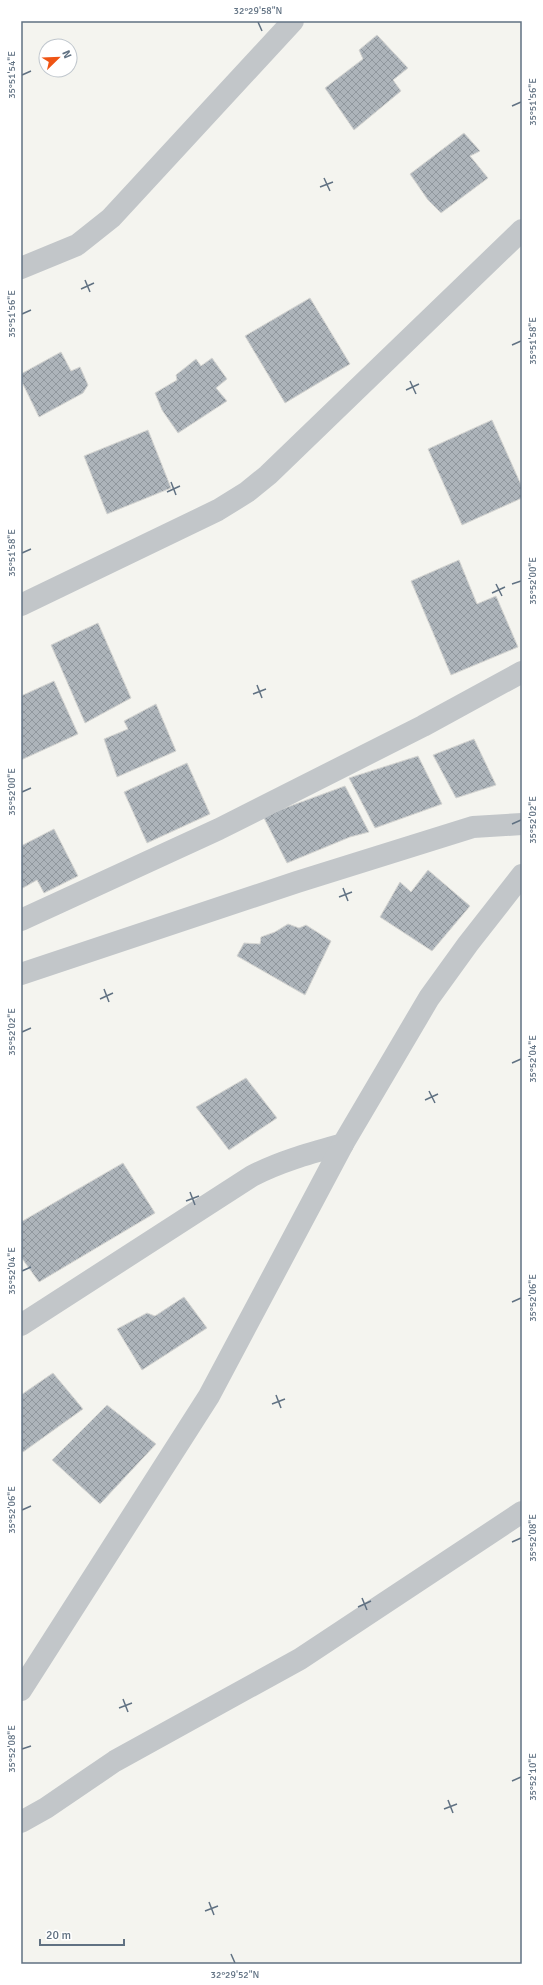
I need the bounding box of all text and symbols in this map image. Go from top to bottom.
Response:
text: 32°29'58"N [234,5,282,17]
north arrow [38,38,78,78]
text: N [59,48,74,60]
text: 35°51'54"E [6,51,18,99]
text: 35°51'56"E [527,78,539,126]
text: 35°51'56"E [6,290,18,338]
text: 35°51'58"E [527,317,539,365]
text: 35°51'58"E [6,529,18,577]
text: 35°52'00"E [527,557,539,605]
text: 35°52'00"E [6,768,18,816]
text: 35°52'02"E [527,796,539,844]
text: 35°52'02"E [6,1008,18,1056]
text: 35°52'04"E [527,1035,539,1083]
text: 35°52'04"E [6,1247,18,1295]
text: 35°52'06"E [527,1274,539,1322]
text: 35°52'06"E [6,1486,18,1534]
text: 35°52'08"E [527,1514,539,1562]
text: 35°52'08"E [6,1725,18,1773]
text: 35°52'10"E [527,1753,539,1801]
scale bar [40,1921,124,1947]
text: 20 m [46,1928,71,1943]
text: 32°29'52"N [211,1969,259,1981]

